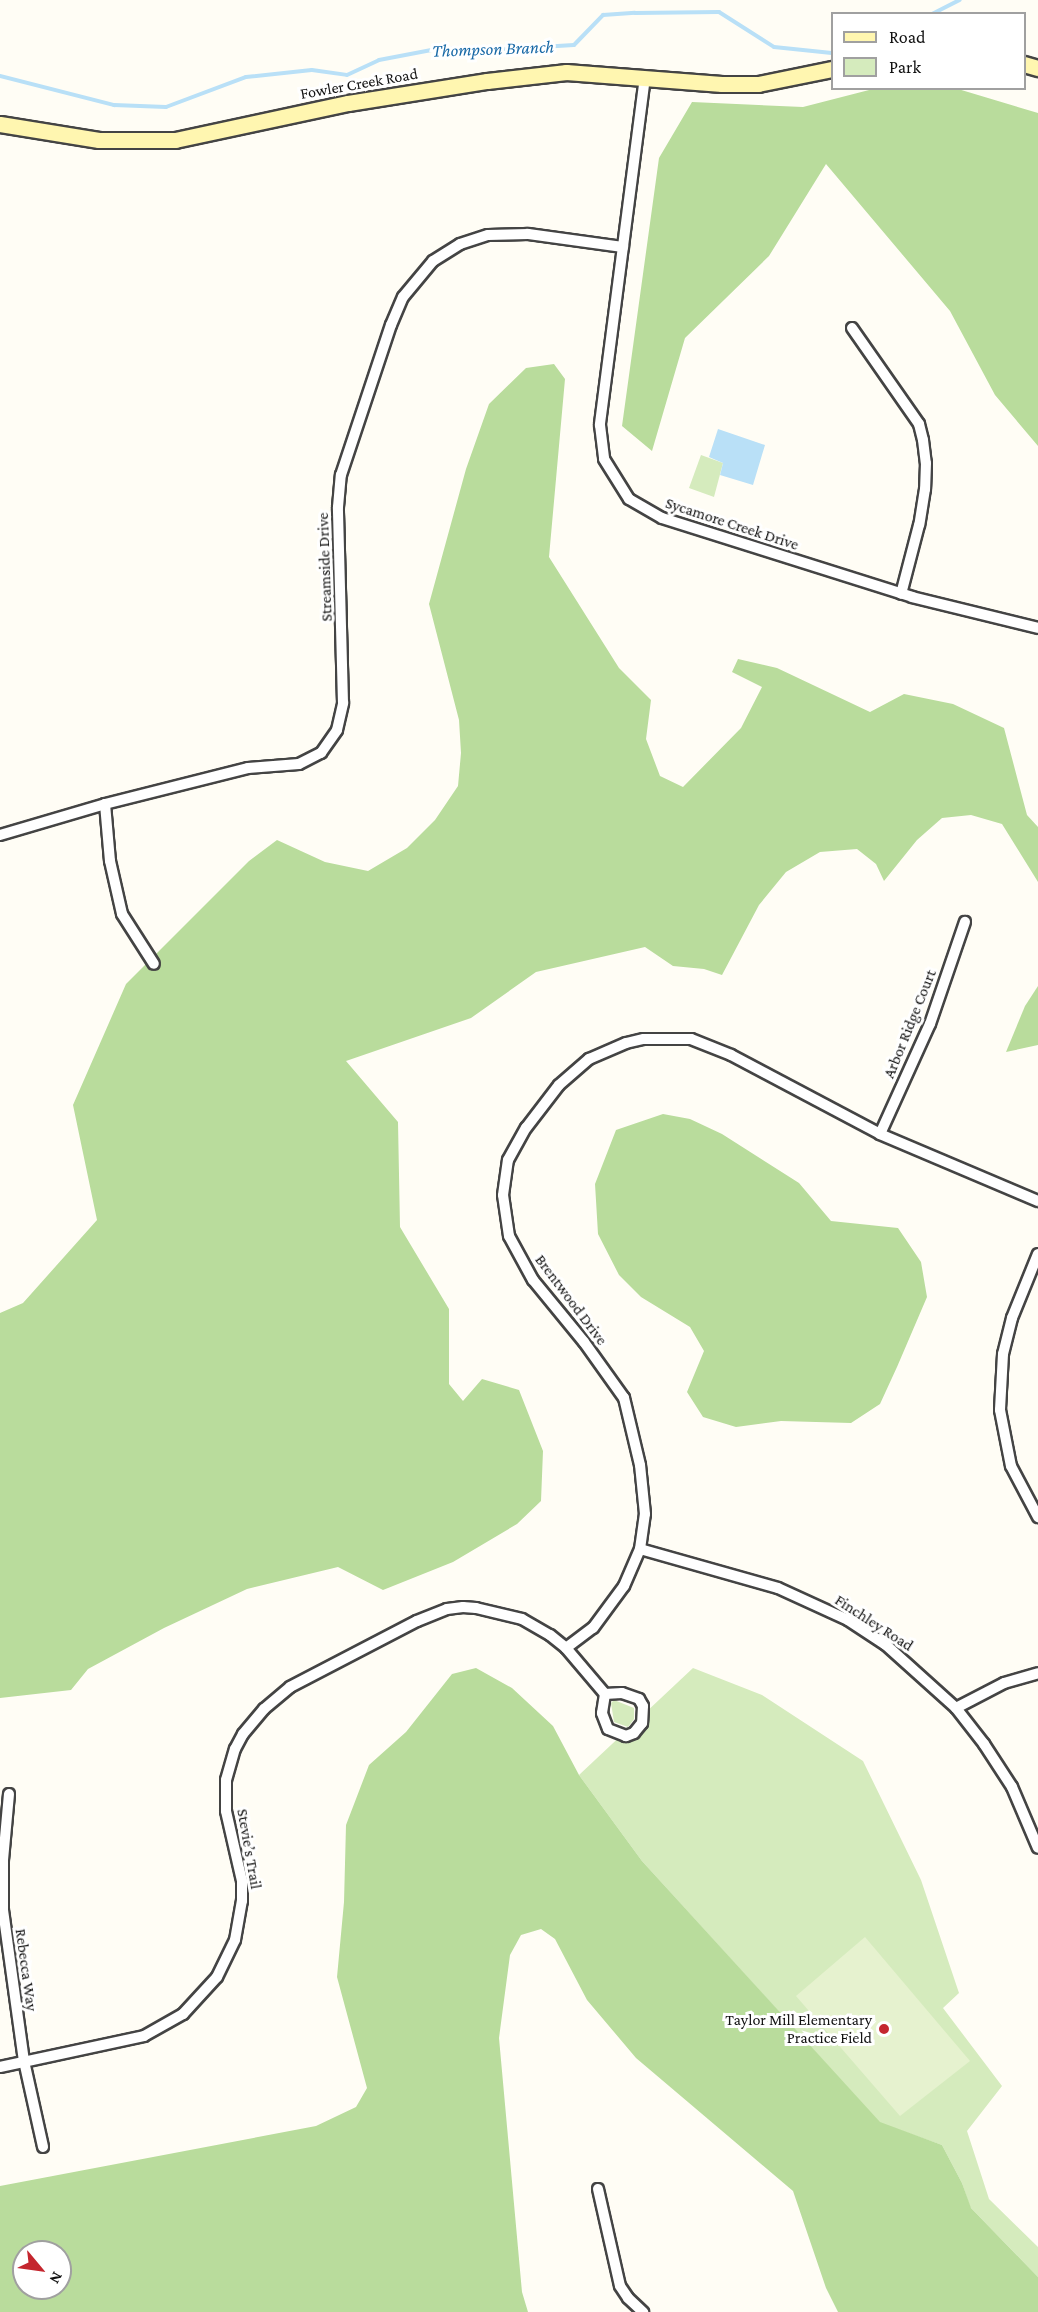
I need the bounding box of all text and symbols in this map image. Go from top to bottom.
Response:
legend [831,12,1026,90]
text: Road [889,27,926,47]
water label: Thompson Branch [432,36,554,62]
text: Park [889,57,921,77]
street label: Fowler Creek Road [299,64,419,104]
street label: Sycamore Creek Drive [663,493,801,555]
street label: Streamside Drive [314,512,336,622]
street label: Arbor Ridge Court [879,967,941,1081]
street label: Brentwood Drive [531,1251,611,1349]
street label: Finchley Road [831,1591,917,1655]
street label: Stevie’s Trail [232,1807,266,1891]
street label: Rebecca Way [11,1927,41,2013]
place label: Taylor Mill Elementary Practice Field [725,2010,872,2048]
marker: Taylor Mill Elementary Practice Field [877,2022,891,2036]
north arrow [12,2240,72,2300]
text: N [46,2269,67,2287]

